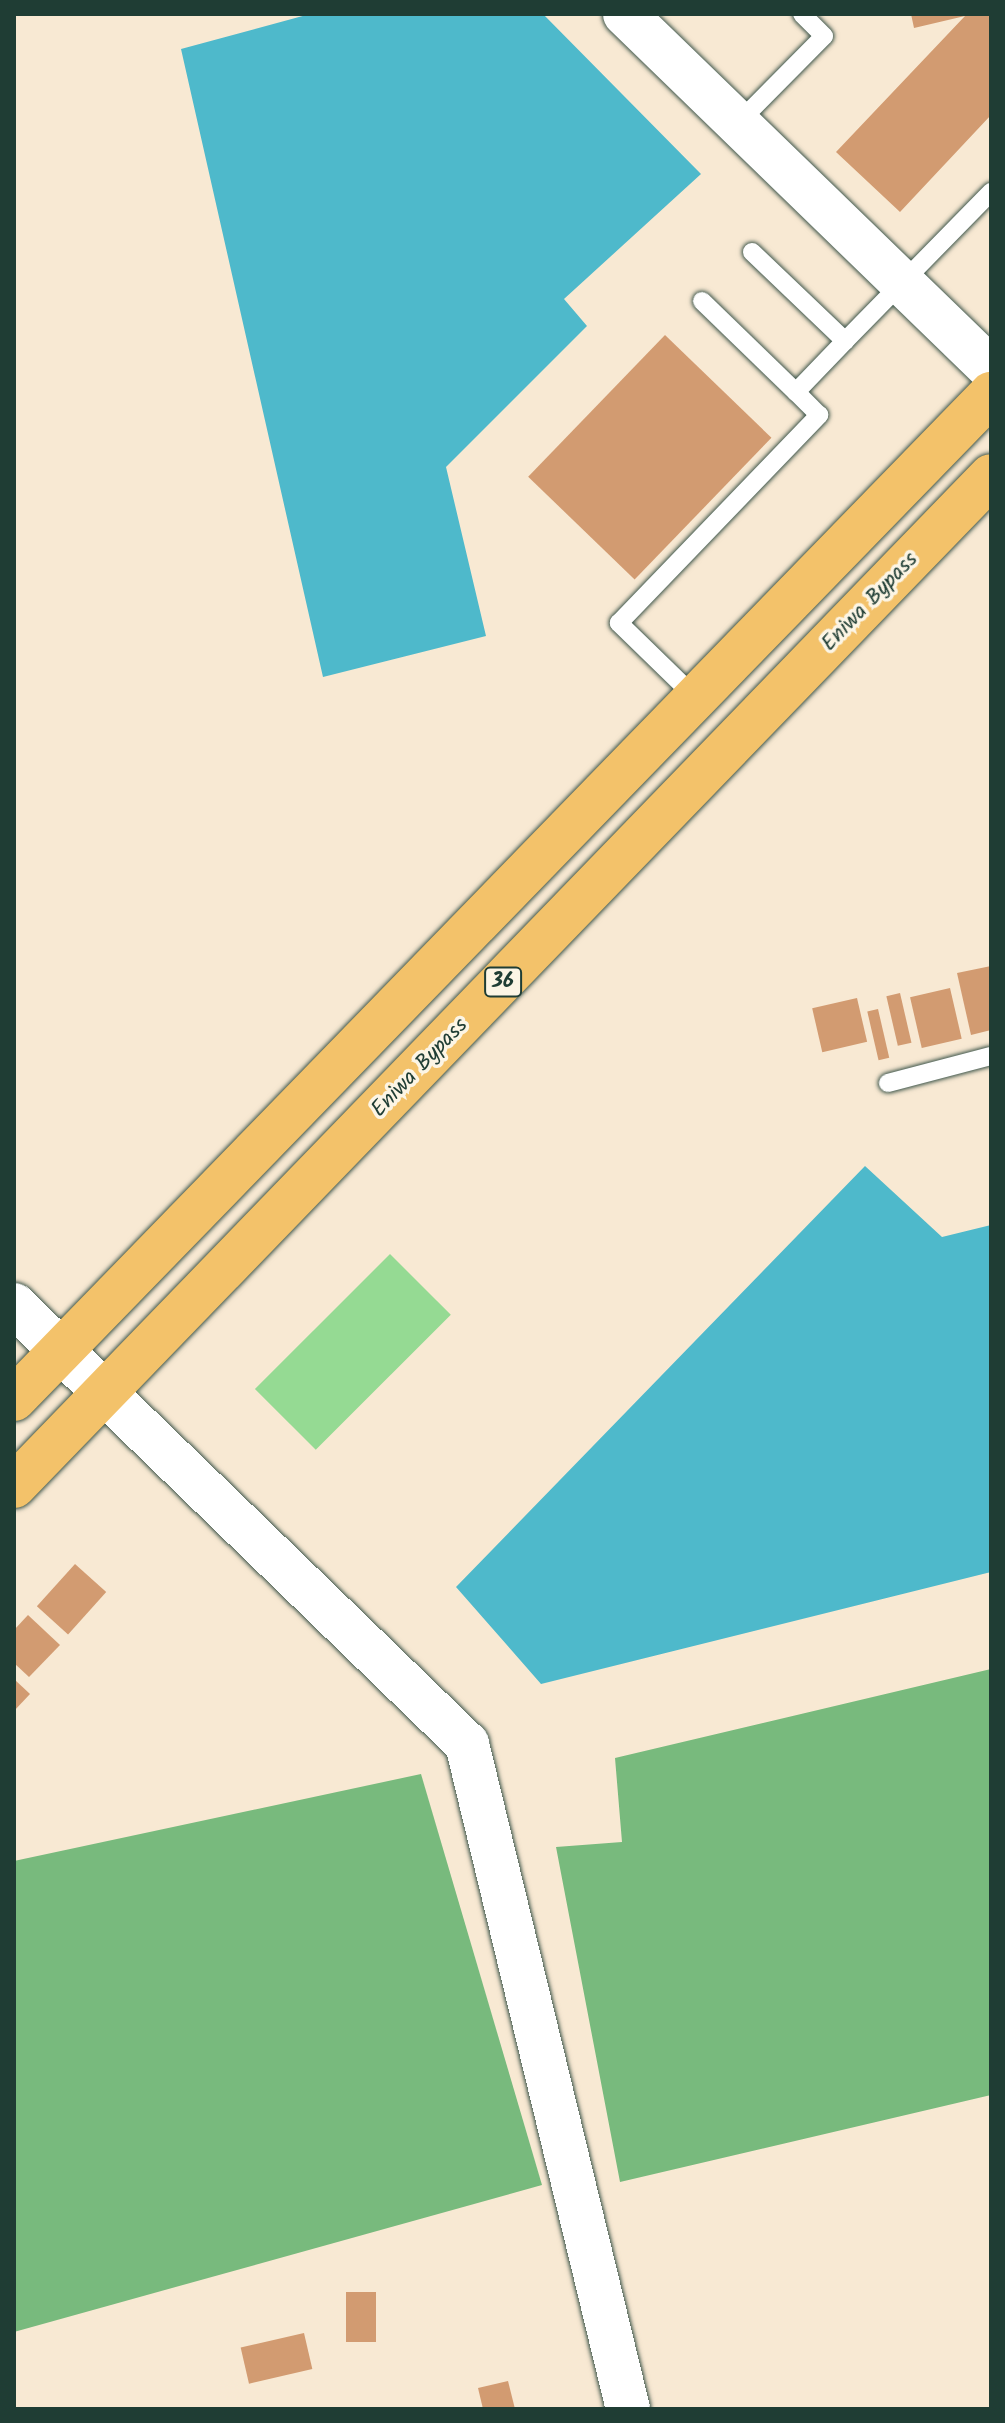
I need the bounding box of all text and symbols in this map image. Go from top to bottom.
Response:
street label: Eniwa Bypass [816,547,924,657]
road number: 36 [483,966,523,998]
street label: Eniwa Bypass [366,1013,474,1123]

